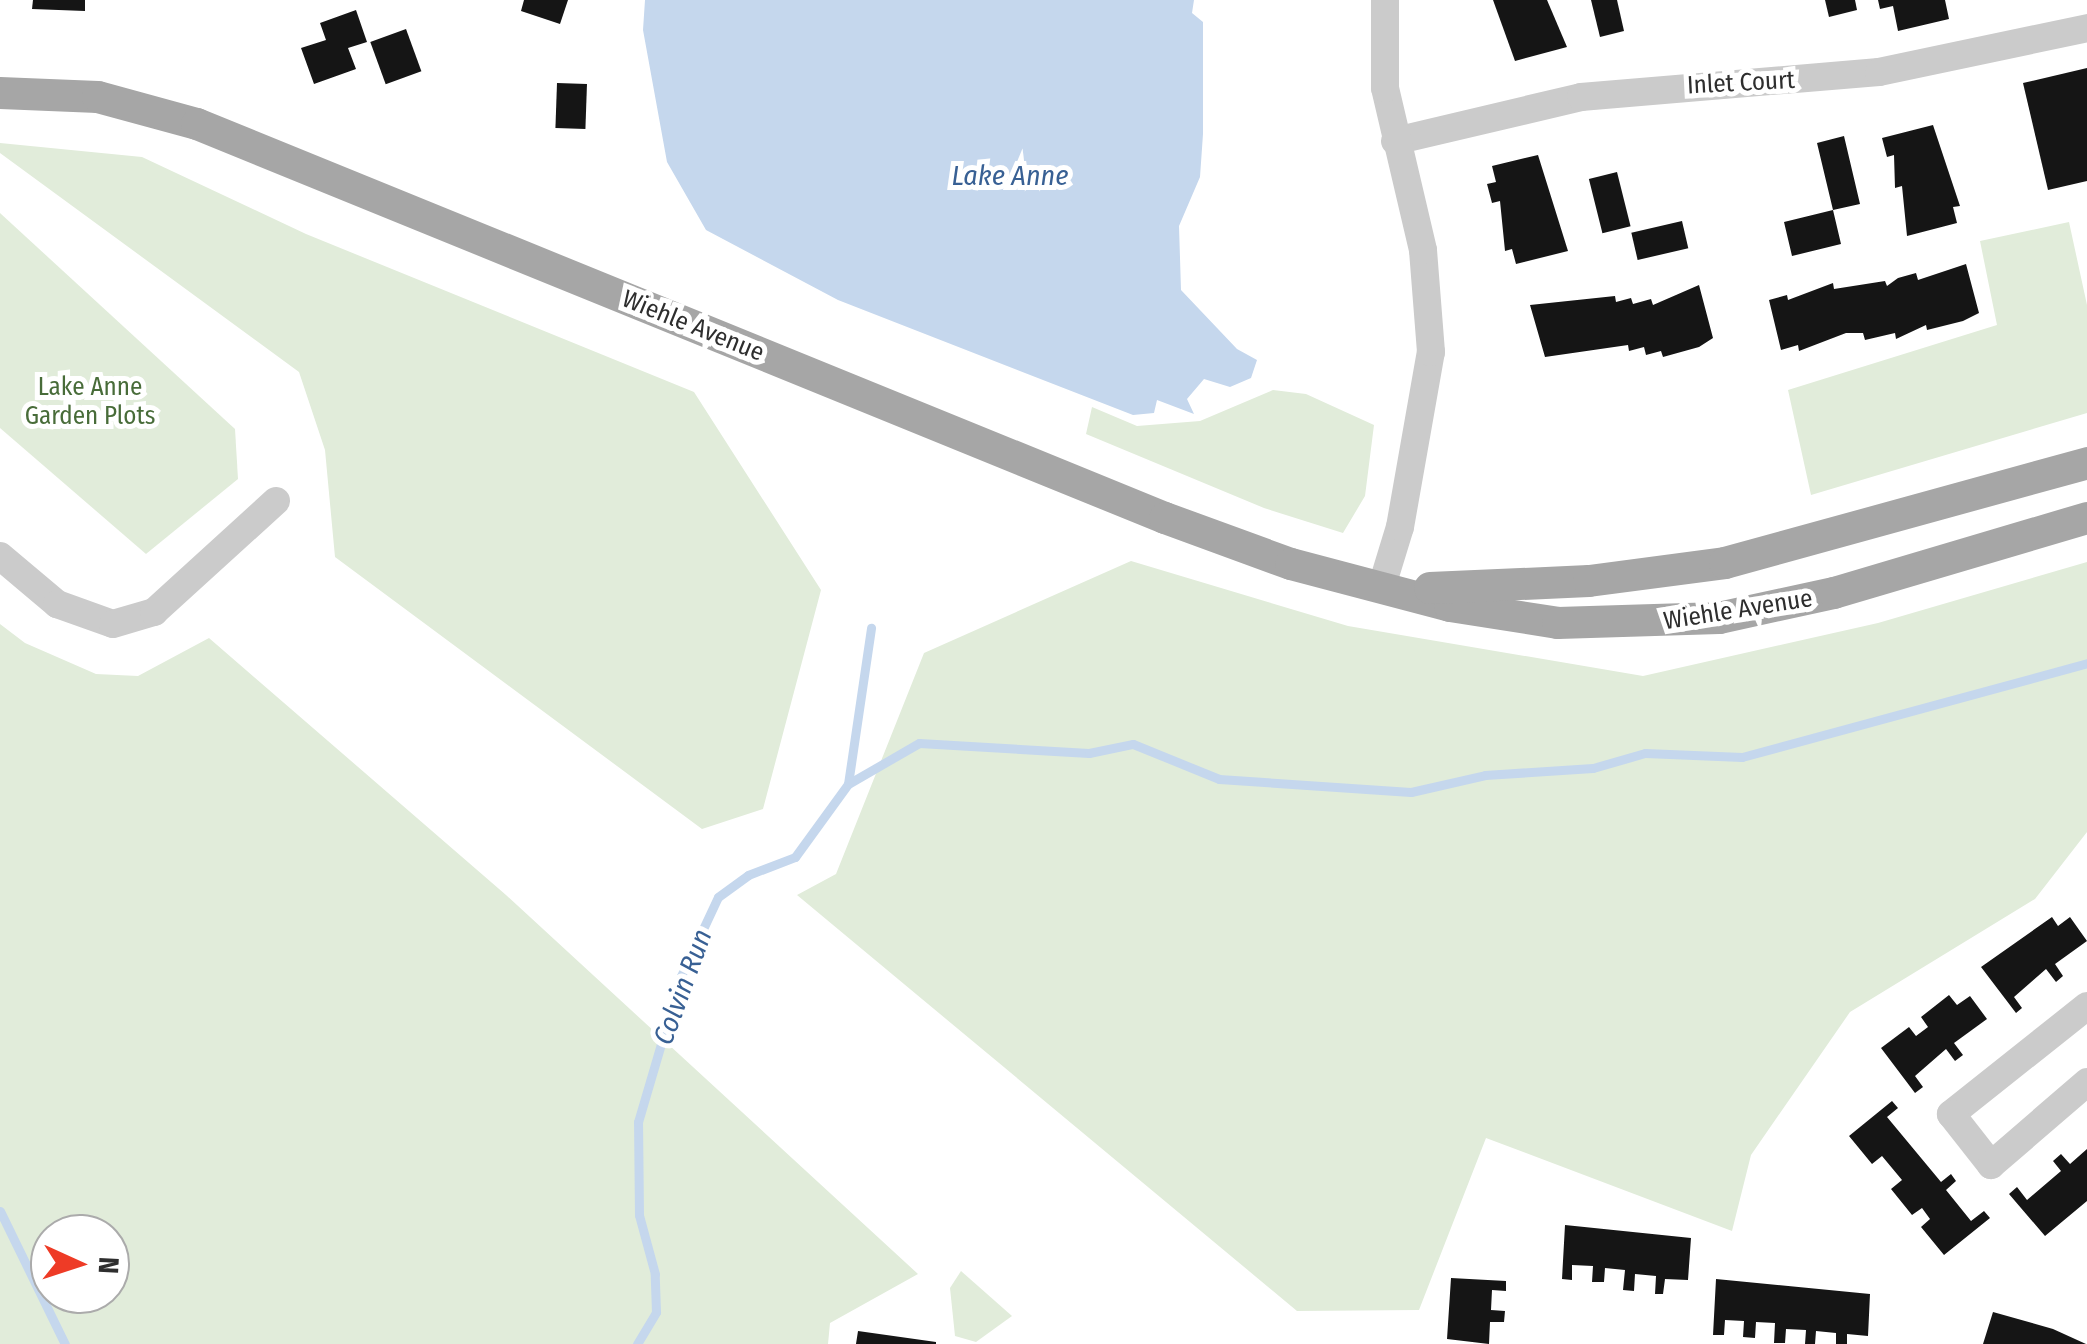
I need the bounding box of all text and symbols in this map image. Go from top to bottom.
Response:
street label: Inlet Court [1686,65,1796,101]
water label: Lake Anne [952,159,1068,193]
street label: Wiehle Avenue [618,284,768,368]
park label: Lake Anne Garden Plots [25,373,155,432]
street label: Wiehle Avenue [1661,583,1815,637]
water label: Colvin Run [647,925,719,1049]
north arrow [30,1214,130,1314]
text: N [92,1256,125,1275]

